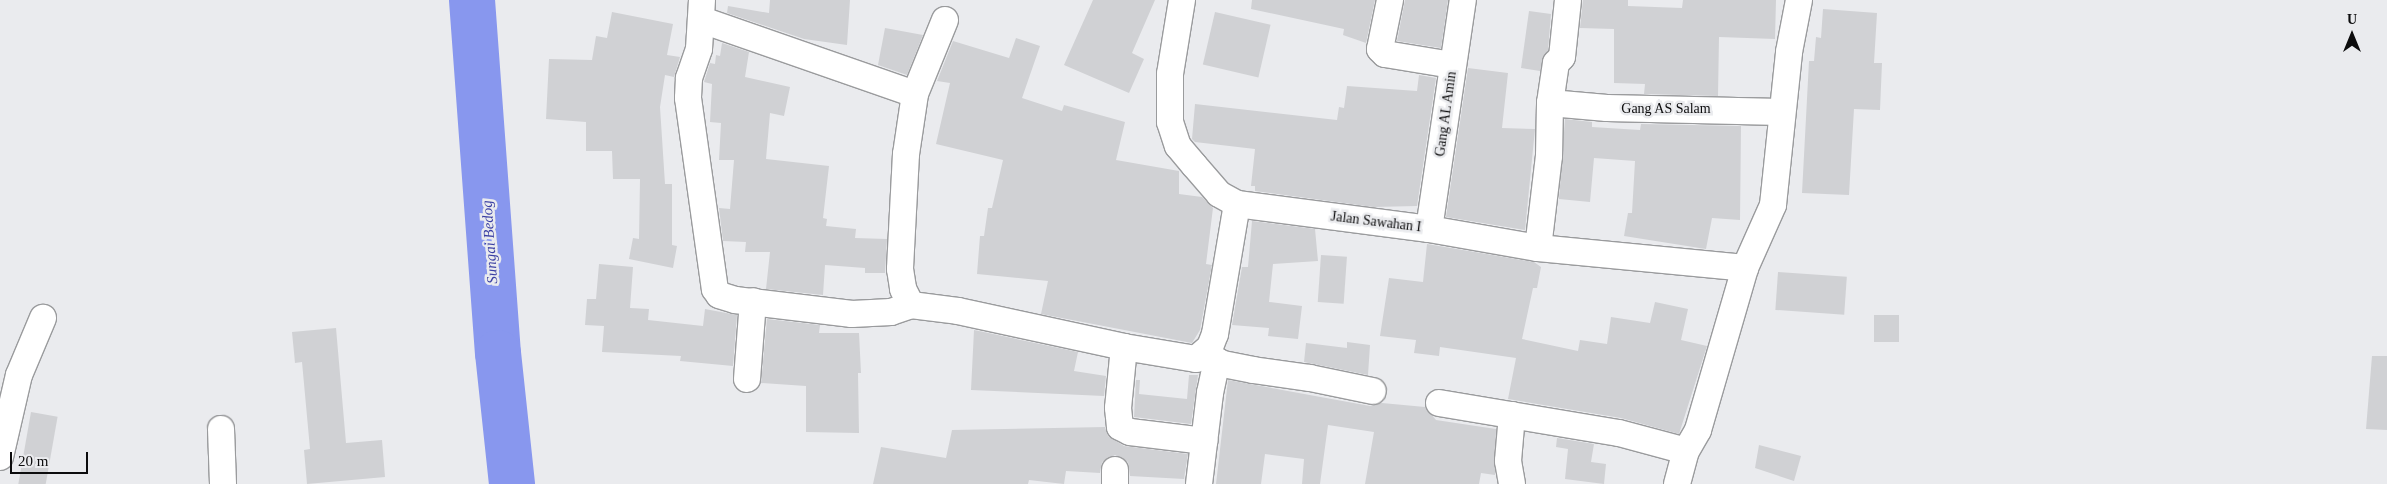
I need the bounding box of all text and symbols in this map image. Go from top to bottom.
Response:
north arrow [2327,10,2377,60]
text: U [2347,12,2357,27]
street label: Gang AL Amin [1432,69,1460,159]
street label: Gang AS Salam [1621,101,1711,117]
water label: Sungai Bedog [478,200,502,284]
street label: Jalan Sawahan I [1330,208,1422,236]
scale bar [12,442,90,474]
text: 20 m [18,453,48,469]

